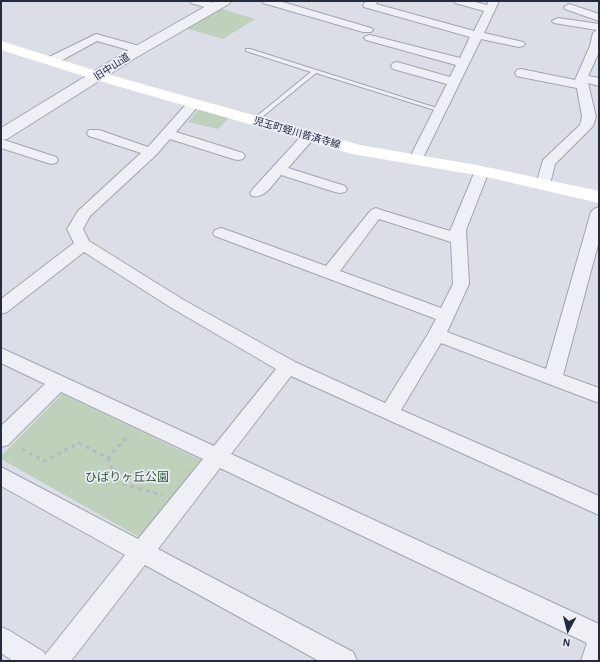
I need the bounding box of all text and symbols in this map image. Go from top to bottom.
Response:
street label: 旧中山道 [92,51,132,83]
street label: 児玉町蛭川普済寺線 [252,115,342,151]
park label: ひばりヶ丘公園 [85,470,169,484]
north arrow [548,610,588,650]
text: N [562,636,571,648]

